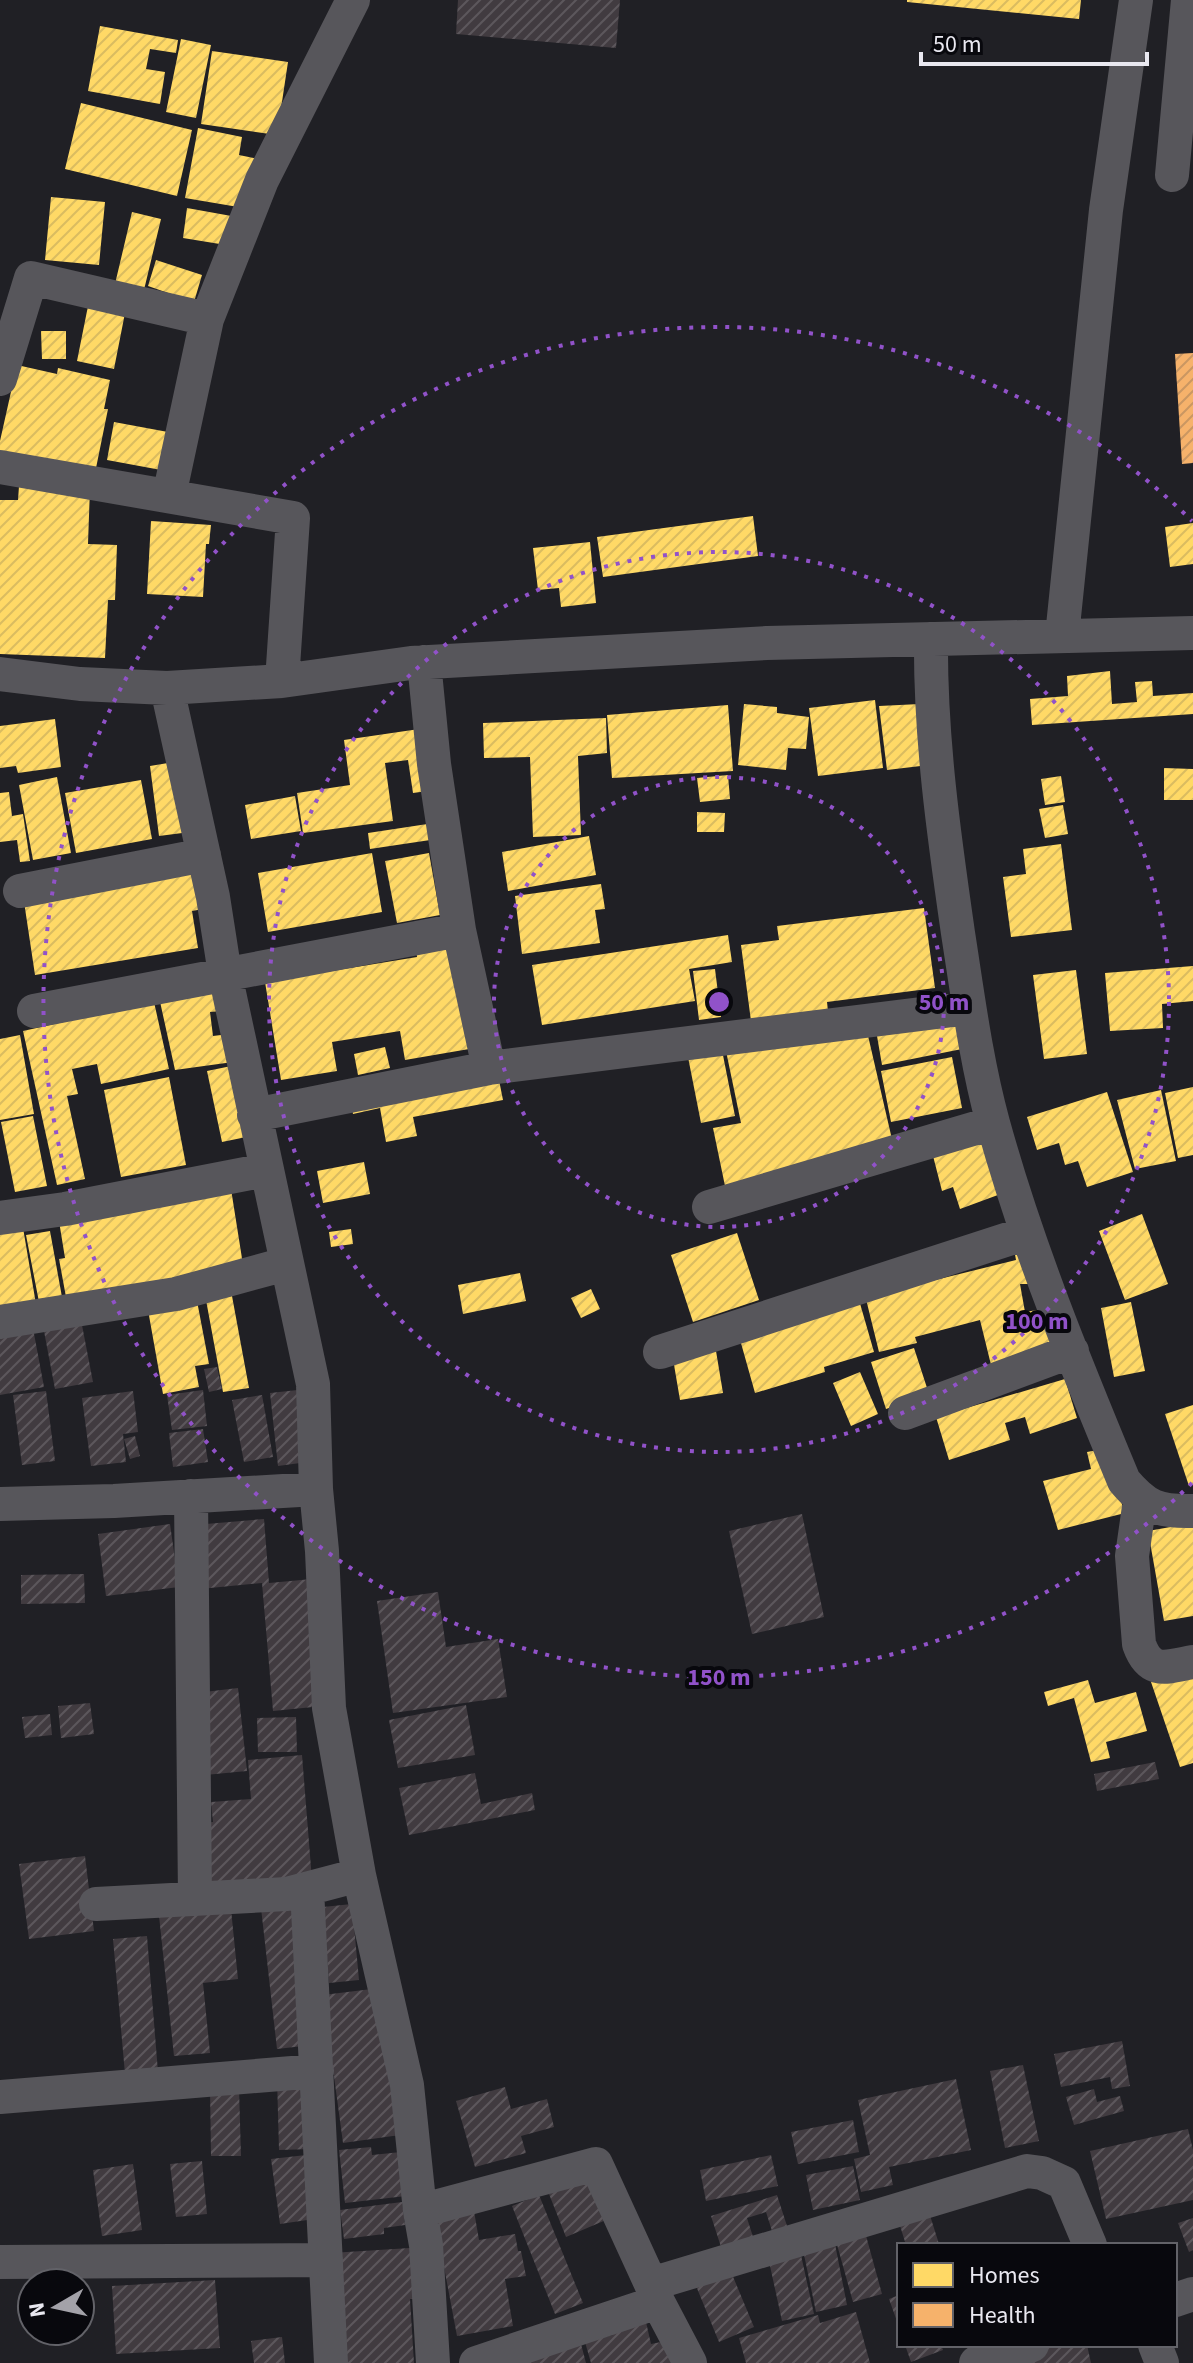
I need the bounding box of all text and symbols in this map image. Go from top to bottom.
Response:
scale bar [921,16,1147,66]
text: 50 m [933,27,982,62]
text: 50 m [919,985,969,1020]
centre of rings [705,988,733,1016]
text: 100 m [1005,1304,1069,1339]
text: 150 m [687,1660,751,1695]
legend [897,2243,1177,2347]
text: Homes [969,2258,1040,2293]
north arrow [16,2267,96,2347]
text: Health [969,2298,1036,2333]
text: N [20,2300,54,2320]

